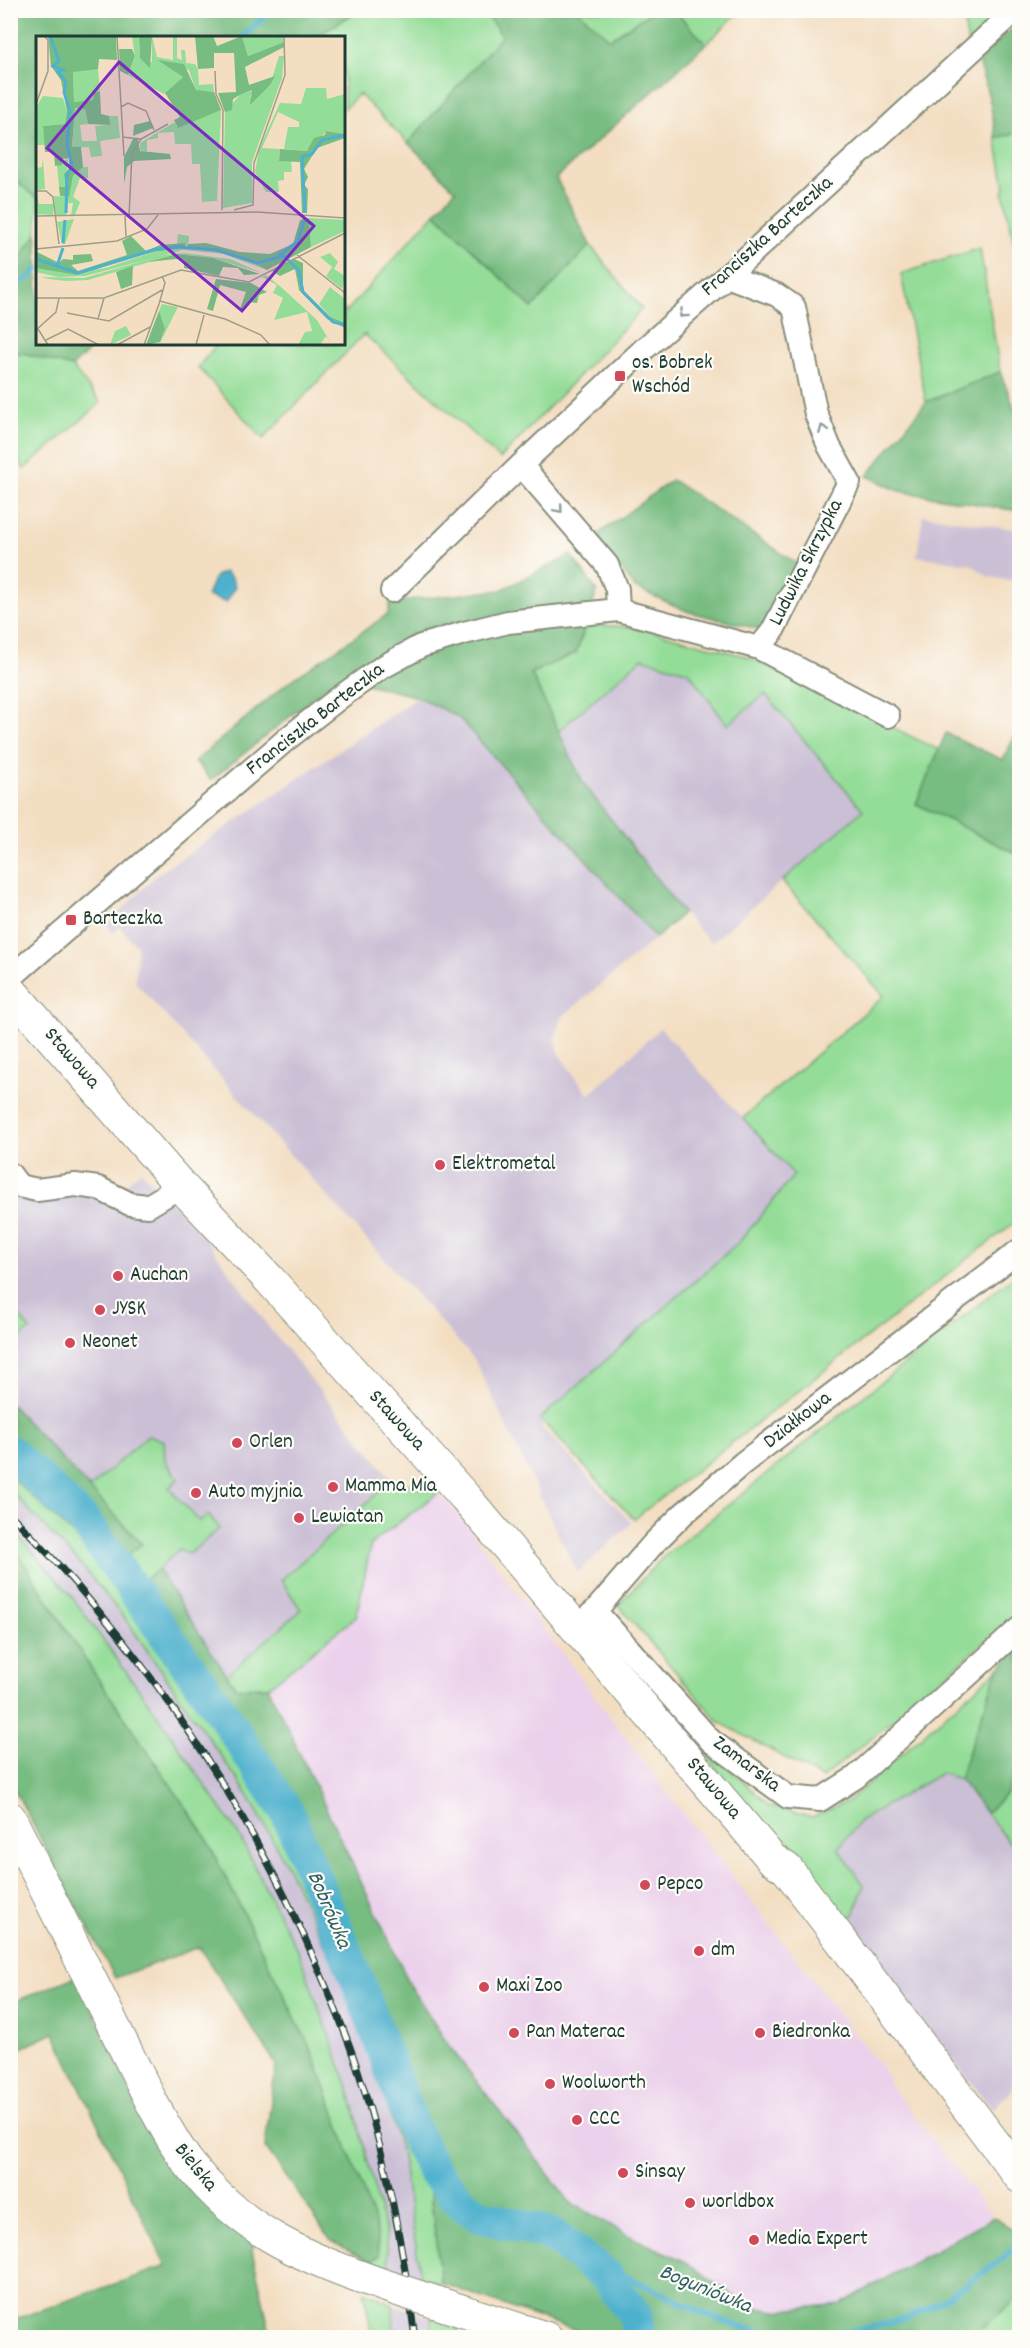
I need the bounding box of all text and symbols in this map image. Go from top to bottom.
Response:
inset map [36,36,345,345]
street label: Franciszka Barteczka [695,169,842,305]
one-way arrow [679,307,690,318]
place label: os. Bobrek Wschód [632,349,713,403]
marker: os. Bobrek Wschód [613,369,627,383]
one-way arrow [818,424,830,435]
street label: Ludwika Skrzypka [762,494,852,631]
one-way arrow [552,502,563,513]
street label: Franciszka Barteczka [240,656,393,784]
place label: Barteczka [83,905,164,935]
marker: Barteczka [64,913,78,927]
street label: Stawowa [36,1022,107,1097]
place label: Elektrometal [452,1150,556,1180]
marker: Elektrometal [433,1158,447,1172]
place label: Auchan [130,1261,188,1291]
marker: Auchan [111,1269,125,1283]
place label: JYSK [112,1295,147,1325]
marker: JYSK [93,1303,107,1317]
place label: Neonet [82,1328,138,1358]
marker: Neonet [63,1336,77,1350]
street label: Stawowa [360,1384,432,1459]
street label: Działkowa [758,1384,839,1457]
place label: Orlen [249,1428,293,1458]
marker: Orlen [230,1436,244,1450]
place label: Mamma Mia [345,1472,438,1502]
place label: Auto myjnia [208,1478,303,1508]
marker: Mamma Mia [326,1480,340,1494]
marker: Auto myjnia [189,1486,203,1500]
place label: Lewiatan [311,1503,383,1533]
marker: Lewiatan [292,1511,306,1525]
street label: Zamarska [706,1729,787,1801]
street label: Stawowa [678,1751,749,1828]
water label: Bobrówka [298,1867,359,1955]
place label: Pepco [657,1870,703,1900]
marker: Pepco [638,1878,652,1892]
place label: dm [711,1936,735,1966]
marker: dm [692,1944,706,1958]
place label: Maxi Zoo [496,1972,563,2002]
marker: Maxi Zoo [477,1980,491,1994]
place label: Pan Materac [526,2018,625,2048]
place label: Biedronka [772,2018,851,2048]
marker: Pan Materac [507,2026,521,2040]
marker: Biedronka [753,2026,767,2040]
place label: Woolworth [562,2069,646,2099]
marker: Woolworth [543,2077,557,2091]
place label: CCC [589,2105,620,2135]
marker: CCC [570,2113,584,2127]
street label: Bielska [166,2137,225,2200]
place label: Sinsay [635,2158,685,2188]
marker: Sinsay [616,2166,630,2180]
place label: worldbox [702,2188,774,2218]
marker: worldbox [683,2196,697,2210]
place label: Media Expert [766,2225,868,2255]
marker: Media Expert [747,2233,761,2247]
water label: Boguniówka [654,2257,757,2323]

